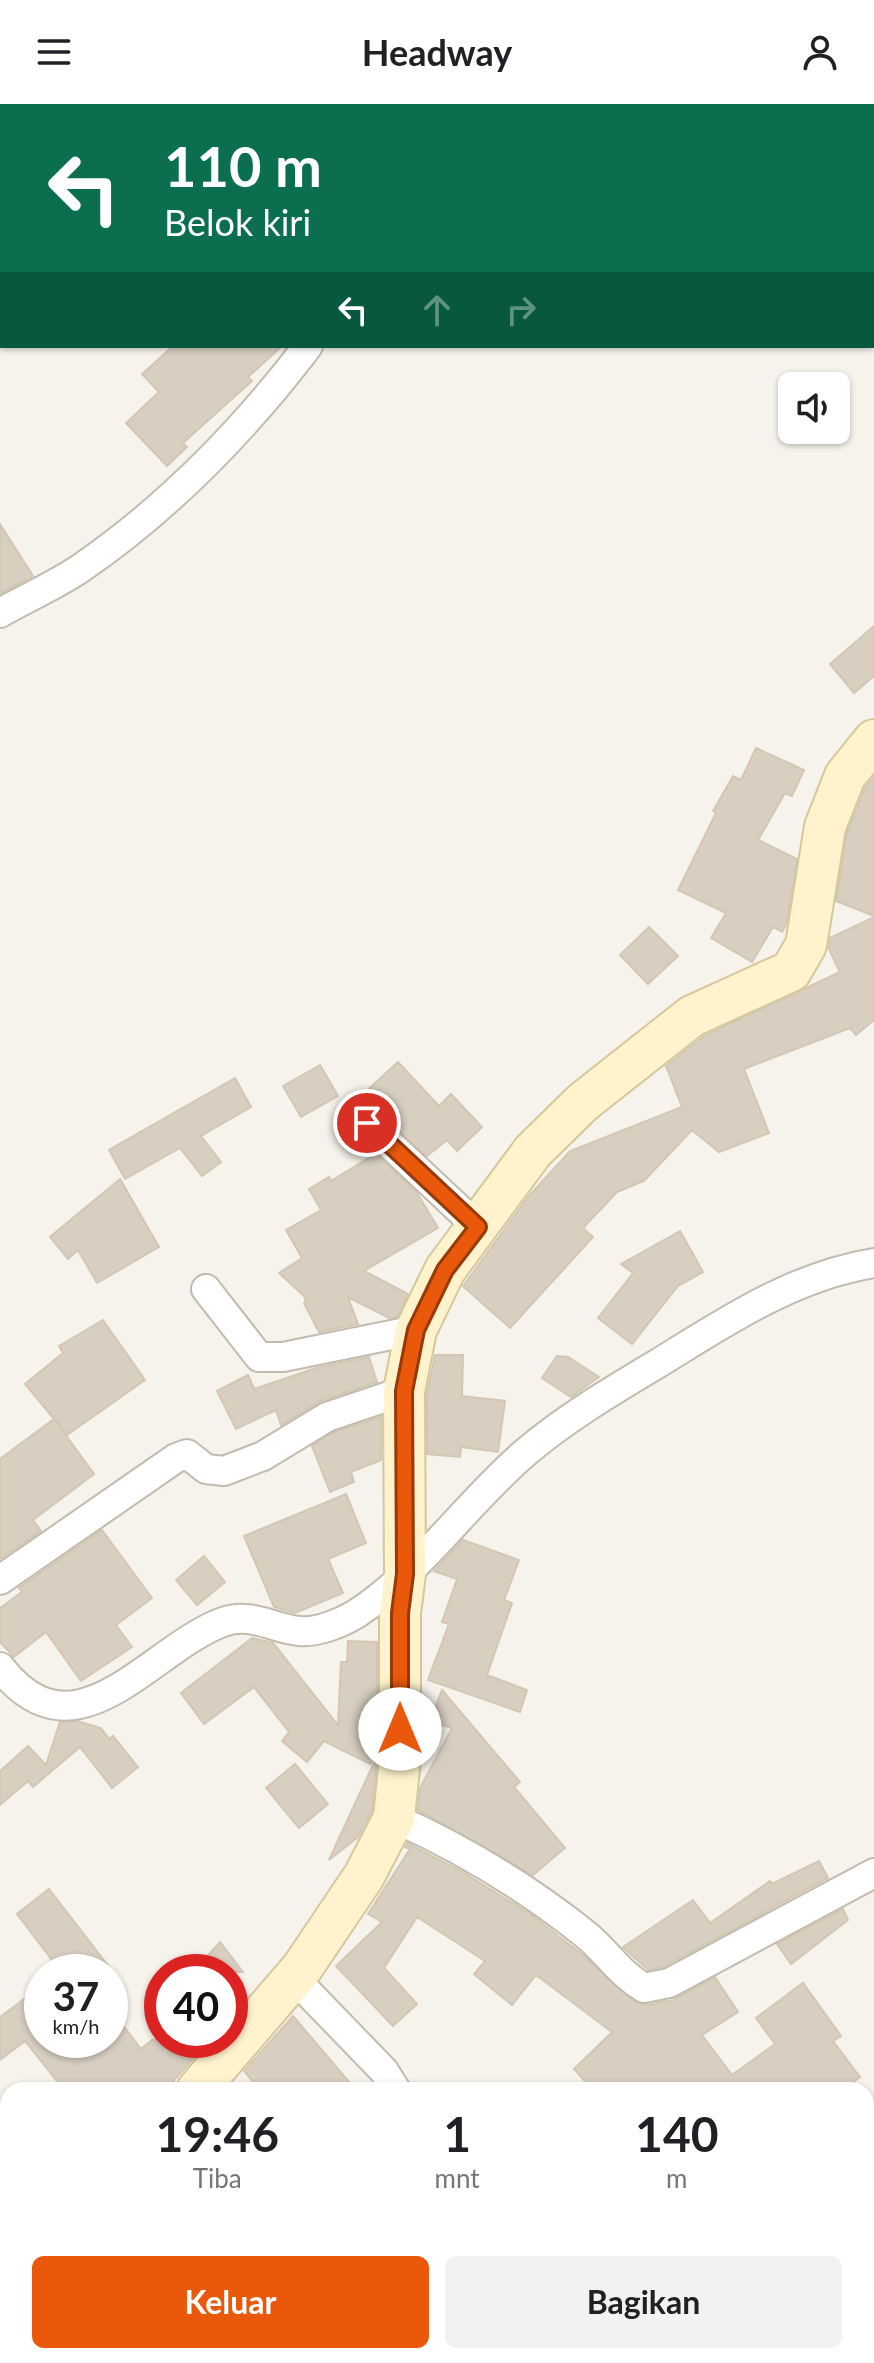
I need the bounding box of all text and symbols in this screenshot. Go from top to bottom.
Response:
icon: menu [32,30,76,74]
text: Headway [362,30,512,74]
icon: person [798,30,842,74]
text: 110 m [164,132,322,199]
icon: left [32,136,136,240]
text: Belok kiri [164,200,311,244]
icon: left [331,288,375,332]
icon: ahead [415,288,459,332]
icon: right [499,288,543,332]
map controls [778,372,850,444]
button: sound [778,372,850,444]
pin [333,1089,401,1157]
icon: arrive [345,1101,389,1145]
position arrow [358,1687,442,1771]
speed limit sign: 40 [144,1954,248,2058]
text: 37 [53,1972,99,2020]
text: km/h [53,2014,99,2038]
text: 19:46 [155,2105,279,2162]
text: 1 [443,2105,471,2162]
text: 140 [635,2105,719,2162]
text: Tiba [193,2162,242,2194]
text: mnt [435,2162,480,2194]
text: m [666,2162,688,2194]
button: Keluar [32,2256,429,2348]
button: Bagikan [445,2256,842,2348]

